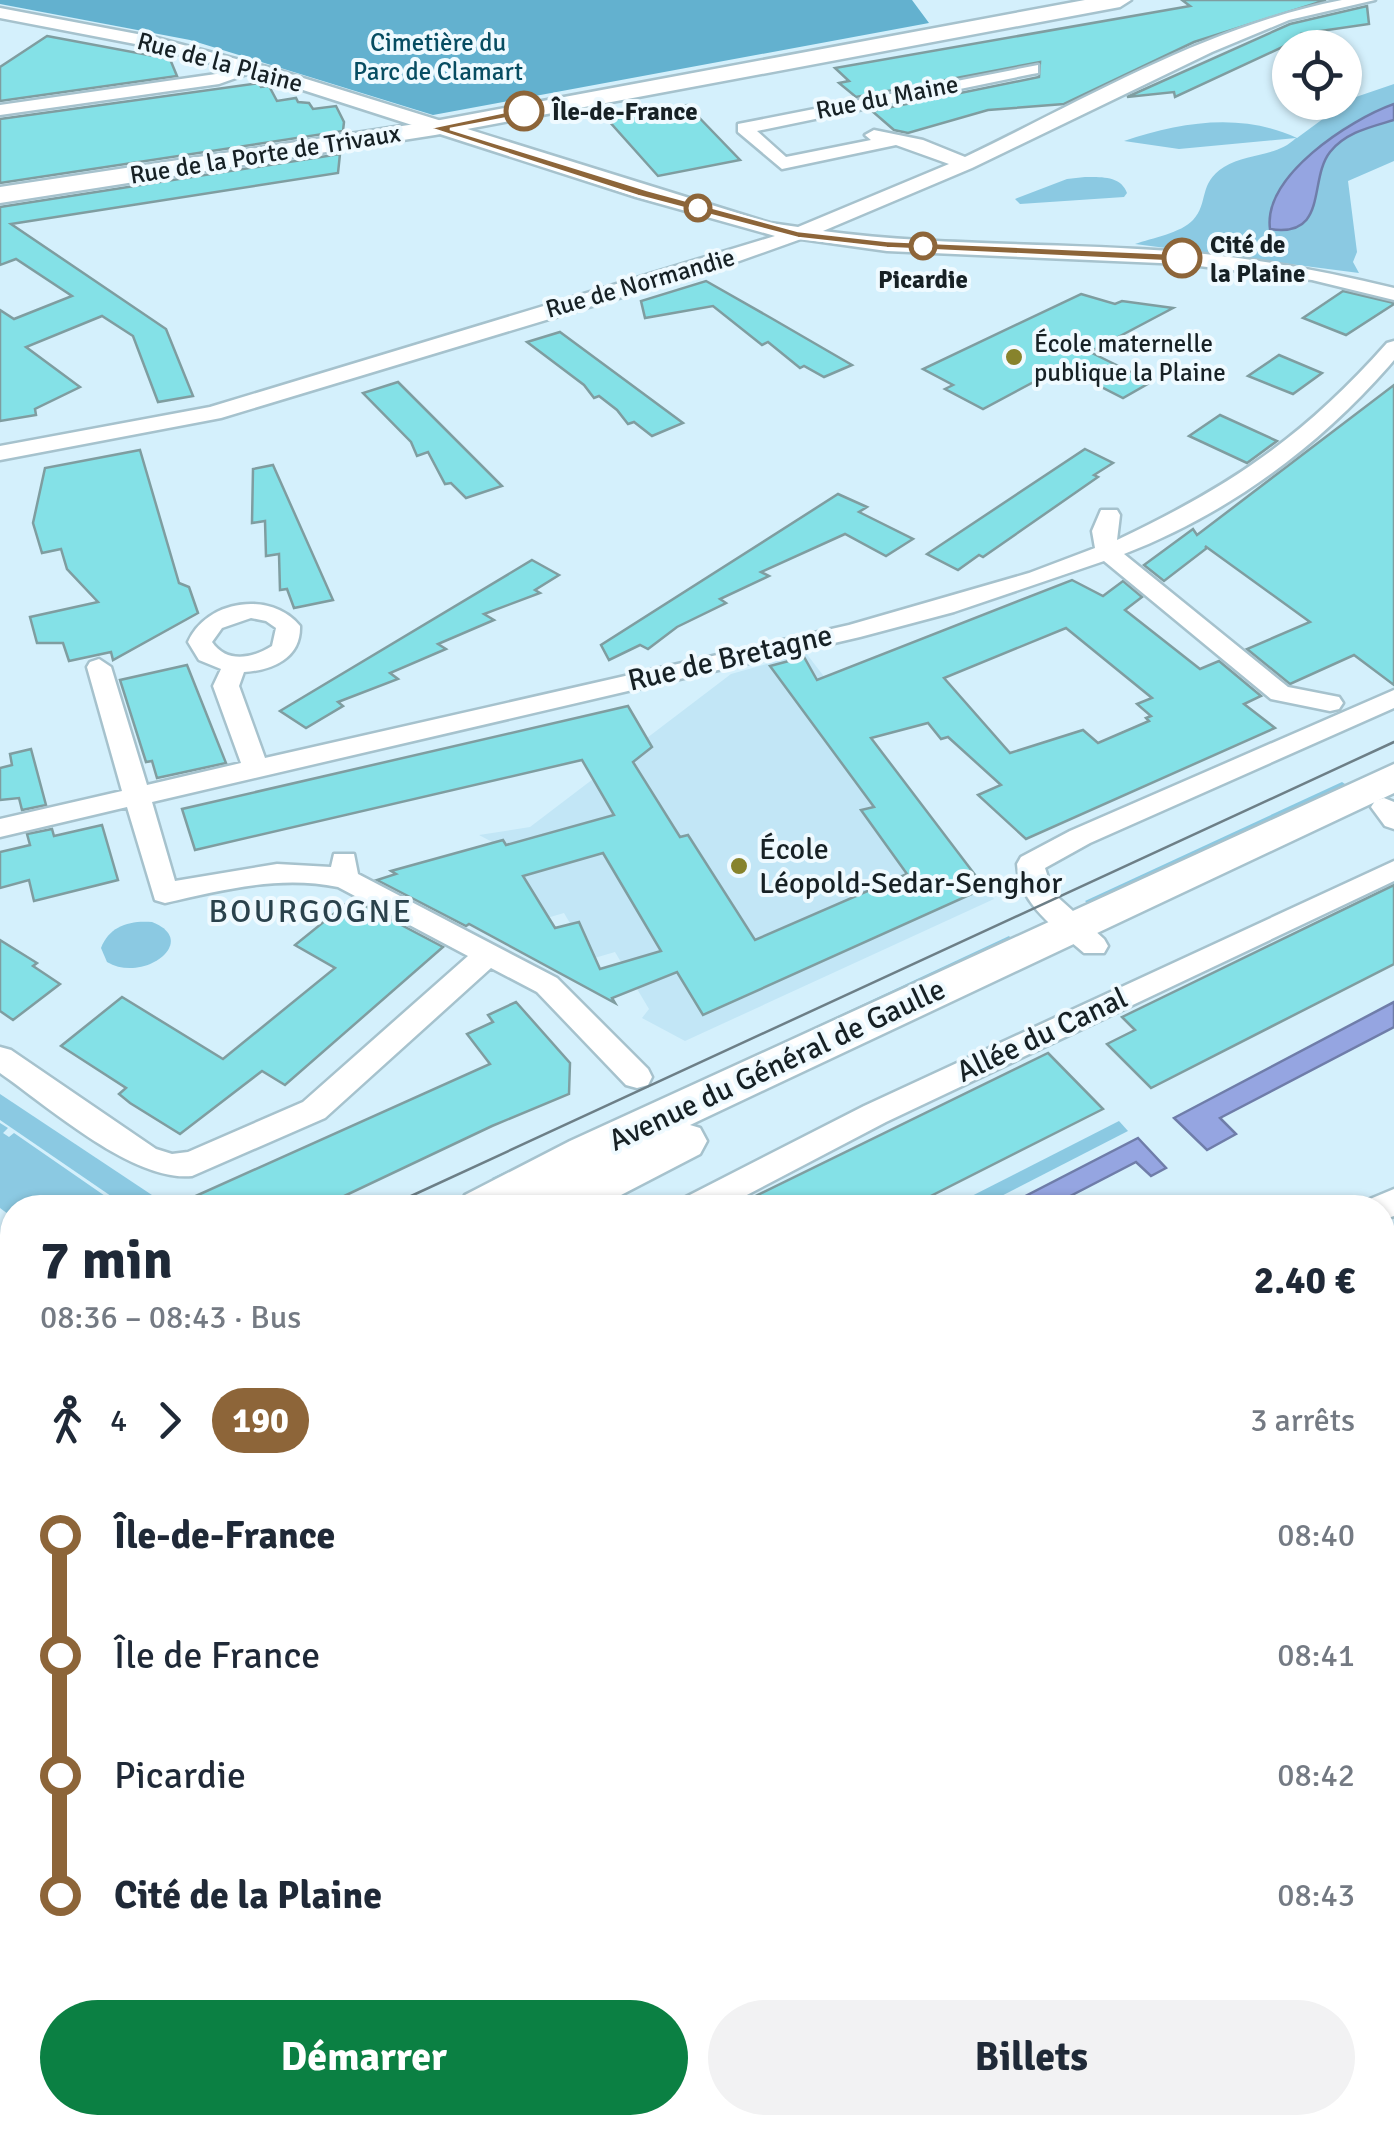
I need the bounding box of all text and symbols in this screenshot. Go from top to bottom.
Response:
street label: Rue de la Plaine [134,25,306,99]
park label: Cimetière du Parc de Clamart [353,27,523,87]
map controls [1272,30,1362,120]
button: locate [1272,30,1362,120]
street label: Rue du Maine [813,68,961,126]
marker: Île-de-France [505,92,543,130]
place label: Île-de-France [551,96,698,127]
street label: Rue de la Porte de Trivaux [128,117,403,191]
unlabelled marker [685,195,711,221]
place label: Cité de la Plaine [1210,229,1305,289]
marker: Picardie [910,233,936,259]
marker: Cité de la Plaine [1163,239,1201,277]
street label: Rue de Normandie [542,241,738,325]
place label: Picardie [878,264,968,295]
place label: École maternelle publique la Plaine [1034,328,1226,388]
marker: École maternelle publique la Plaine [1003,346,1025,368]
street label: Rue de Bretagne [624,616,836,700]
place label: École Léopold-Sedar-Senghor [759,831,1062,902]
marker: École Léopold-Sedar-Senghor [728,855,750,877]
district label: BOURGOGNE [209,892,413,931]
street label: Avenue du Général de Gaulle [603,971,951,1159]
street label: Allée du Canal [951,979,1133,1091]
text: 7 min [40,1226,173,1294]
text: 2.40 € [1254,1257,1355,1304]
text: 08:36 – 08:43 · Bus [40,1298,301,1337]
icon: walk [40,1393,95,1448]
icon: forward [142,1393,197,1448]
text: 190 [232,1399,289,1442]
text: 4 [110,1401,127,1440]
text: 3 arrêts [1250,1401,1355,1440]
text: Île-de-France [114,1512,335,1559]
text: 08:40 [1277,1516,1355,1555]
text: Île de France [114,1632,320,1679]
text: 08:41 [1277,1636,1355,1675]
text: Picardie [114,1752,246,1799]
text: 08:42 [1277,1756,1355,1795]
text: Cité de la Plaine [114,1872,382,1919]
text: 08:43 [1277,1876,1355,1915]
button: Démarrer [40,2000,688,2115]
button: Billets [708,2000,1355,2115]

